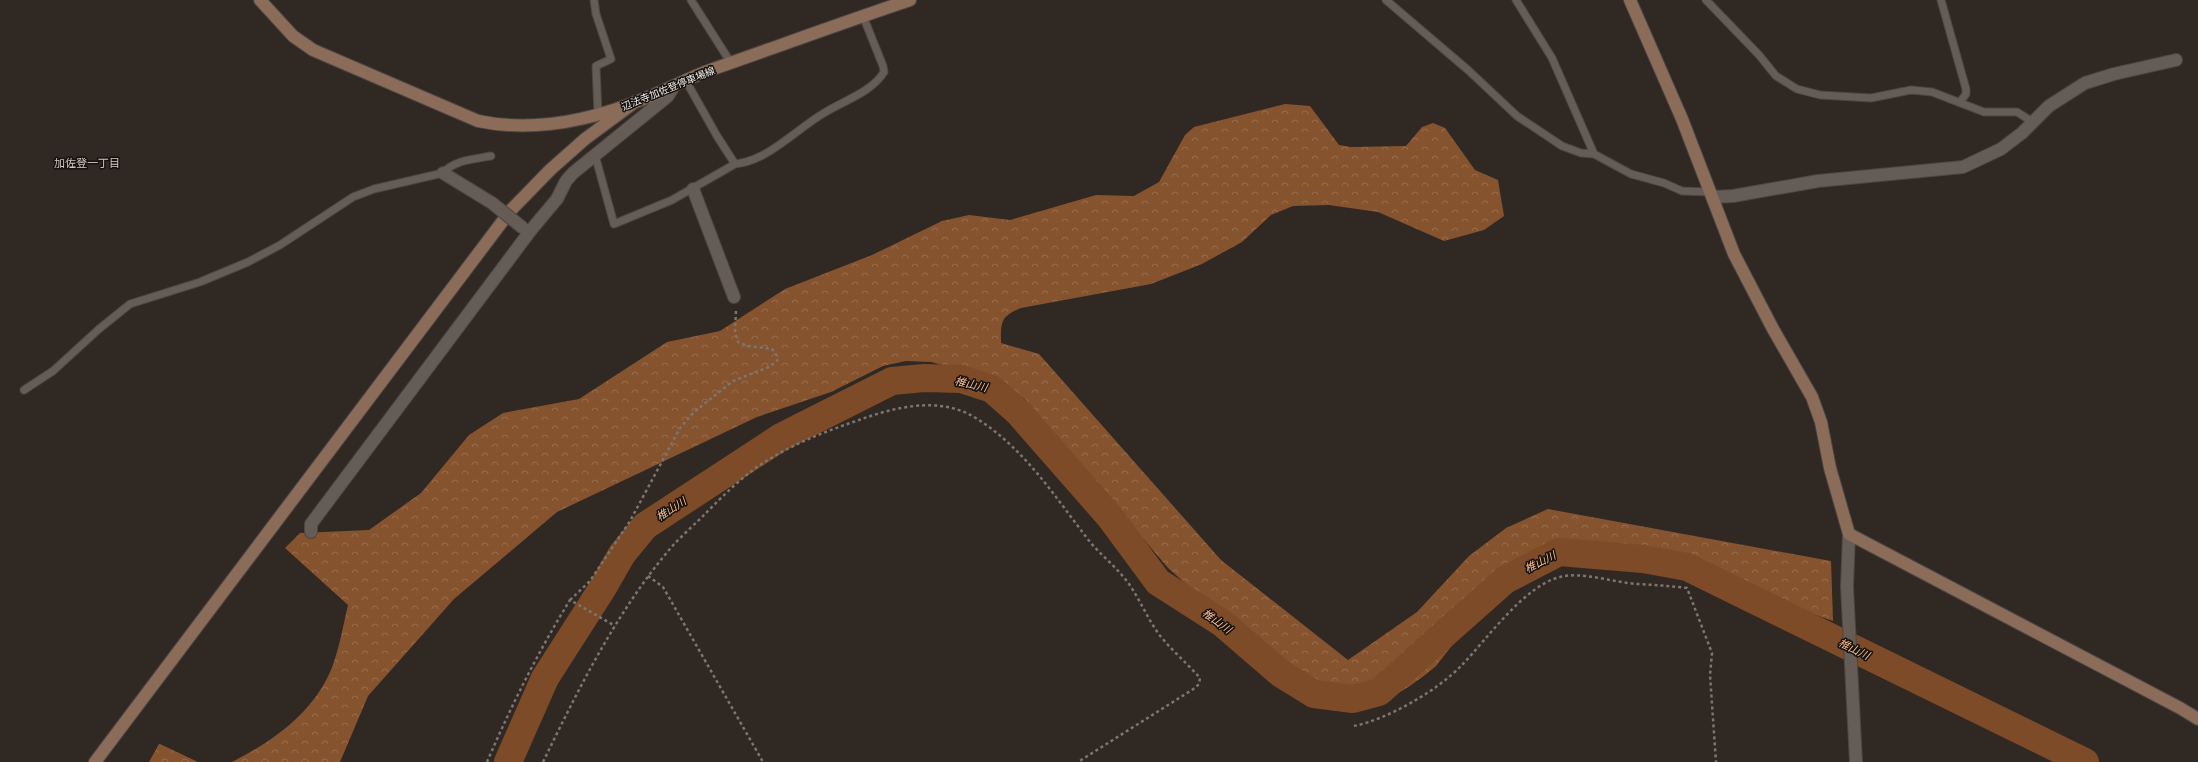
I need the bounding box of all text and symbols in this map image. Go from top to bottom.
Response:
street label: 辺法寺加佐登停車場線 [619,64,717,112]
district label: 加佐登一丁目 [54,157,120,169]
water label: 椎山川 [954,374,989,394]
water label: 椎山川 [654,494,689,523]
water label: 椎山川 [1523,549,1558,575]
water label: 椎山川 [1200,606,1235,636]
water label: 椎山川 [1837,636,1872,662]

